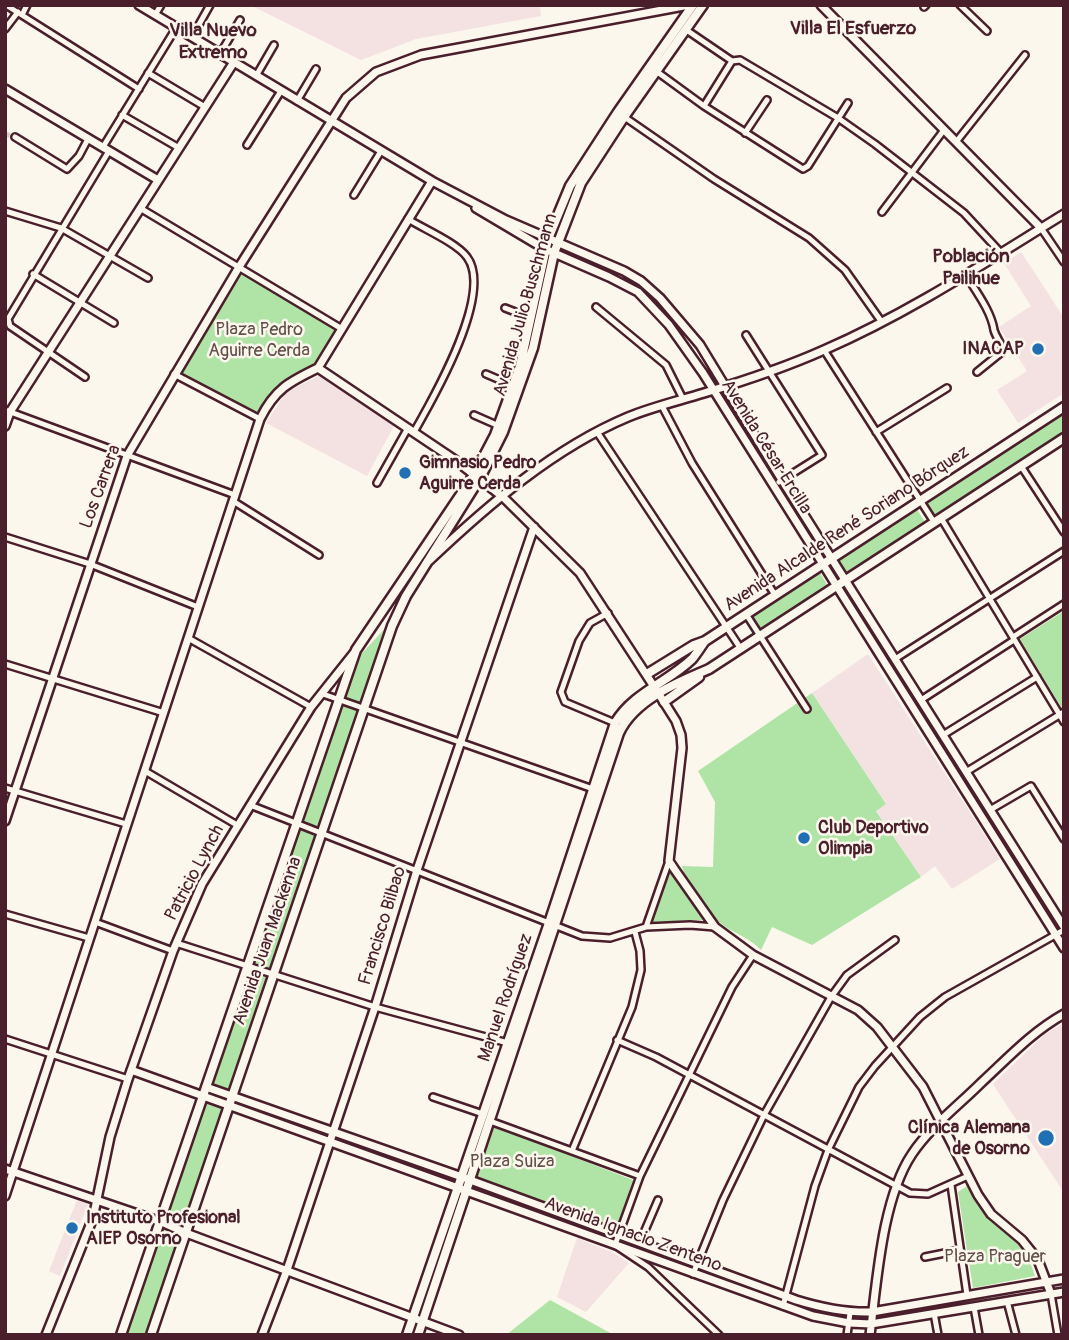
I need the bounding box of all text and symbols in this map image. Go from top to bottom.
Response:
district label: Villa El Esfuerzo [790,18,916,40]
district label: Villa Nuevo Extremo [169,20,257,64]
street label: Avenida Julio Buschmann [490,211,562,399]
district label: Población Pailihue [932,246,1010,290]
park label: Plaza Pedro Aguirre Cerda [208,319,310,362]
place label: INACAP [962,338,1024,360]
marker: INACAP [1030,341,1046,357]
street label: Avenida César Ercilla [716,376,816,518]
street label: Los Carrera [76,442,126,532]
street label: Avenida Alcalde René Soriano Bórquez [720,442,974,616]
place label: Gimnasio Pedro Aguirre Cerda [419,452,536,494]
marker: Gimnasio Pedro Aguirre Cerda [397,465,413,481]
place label: Club Deportivo Olimpia [818,817,929,860]
street label: Patricio Lynch [161,821,229,925]
marker: Club Deportivo Olimpia [796,830,812,846]
street label: Avenida Juan Mackenna [229,854,307,1028]
street label: Francisco Bilbao [355,864,411,988]
street label: Manuel Rodríguez [474,931,538,1065]
place label: Clínica Alemana de Osorno [908,1117,1030,1160]
marker: Clínica Alemana de Osorno [1036,1128,1056,1148]
park label: Plaza Suiza [470,1151,554,1173]
street label: Avenida Ignacio Zenteno [541,1193,725,1277]
place label: Instituto Profesional AIEP Osorno [86,1207,241,1250]
marker: Instituto Profesional AIEP Osorno [64,1220,80,1236]
park label: Plaza Praguer [944,1246,1046,1268]

